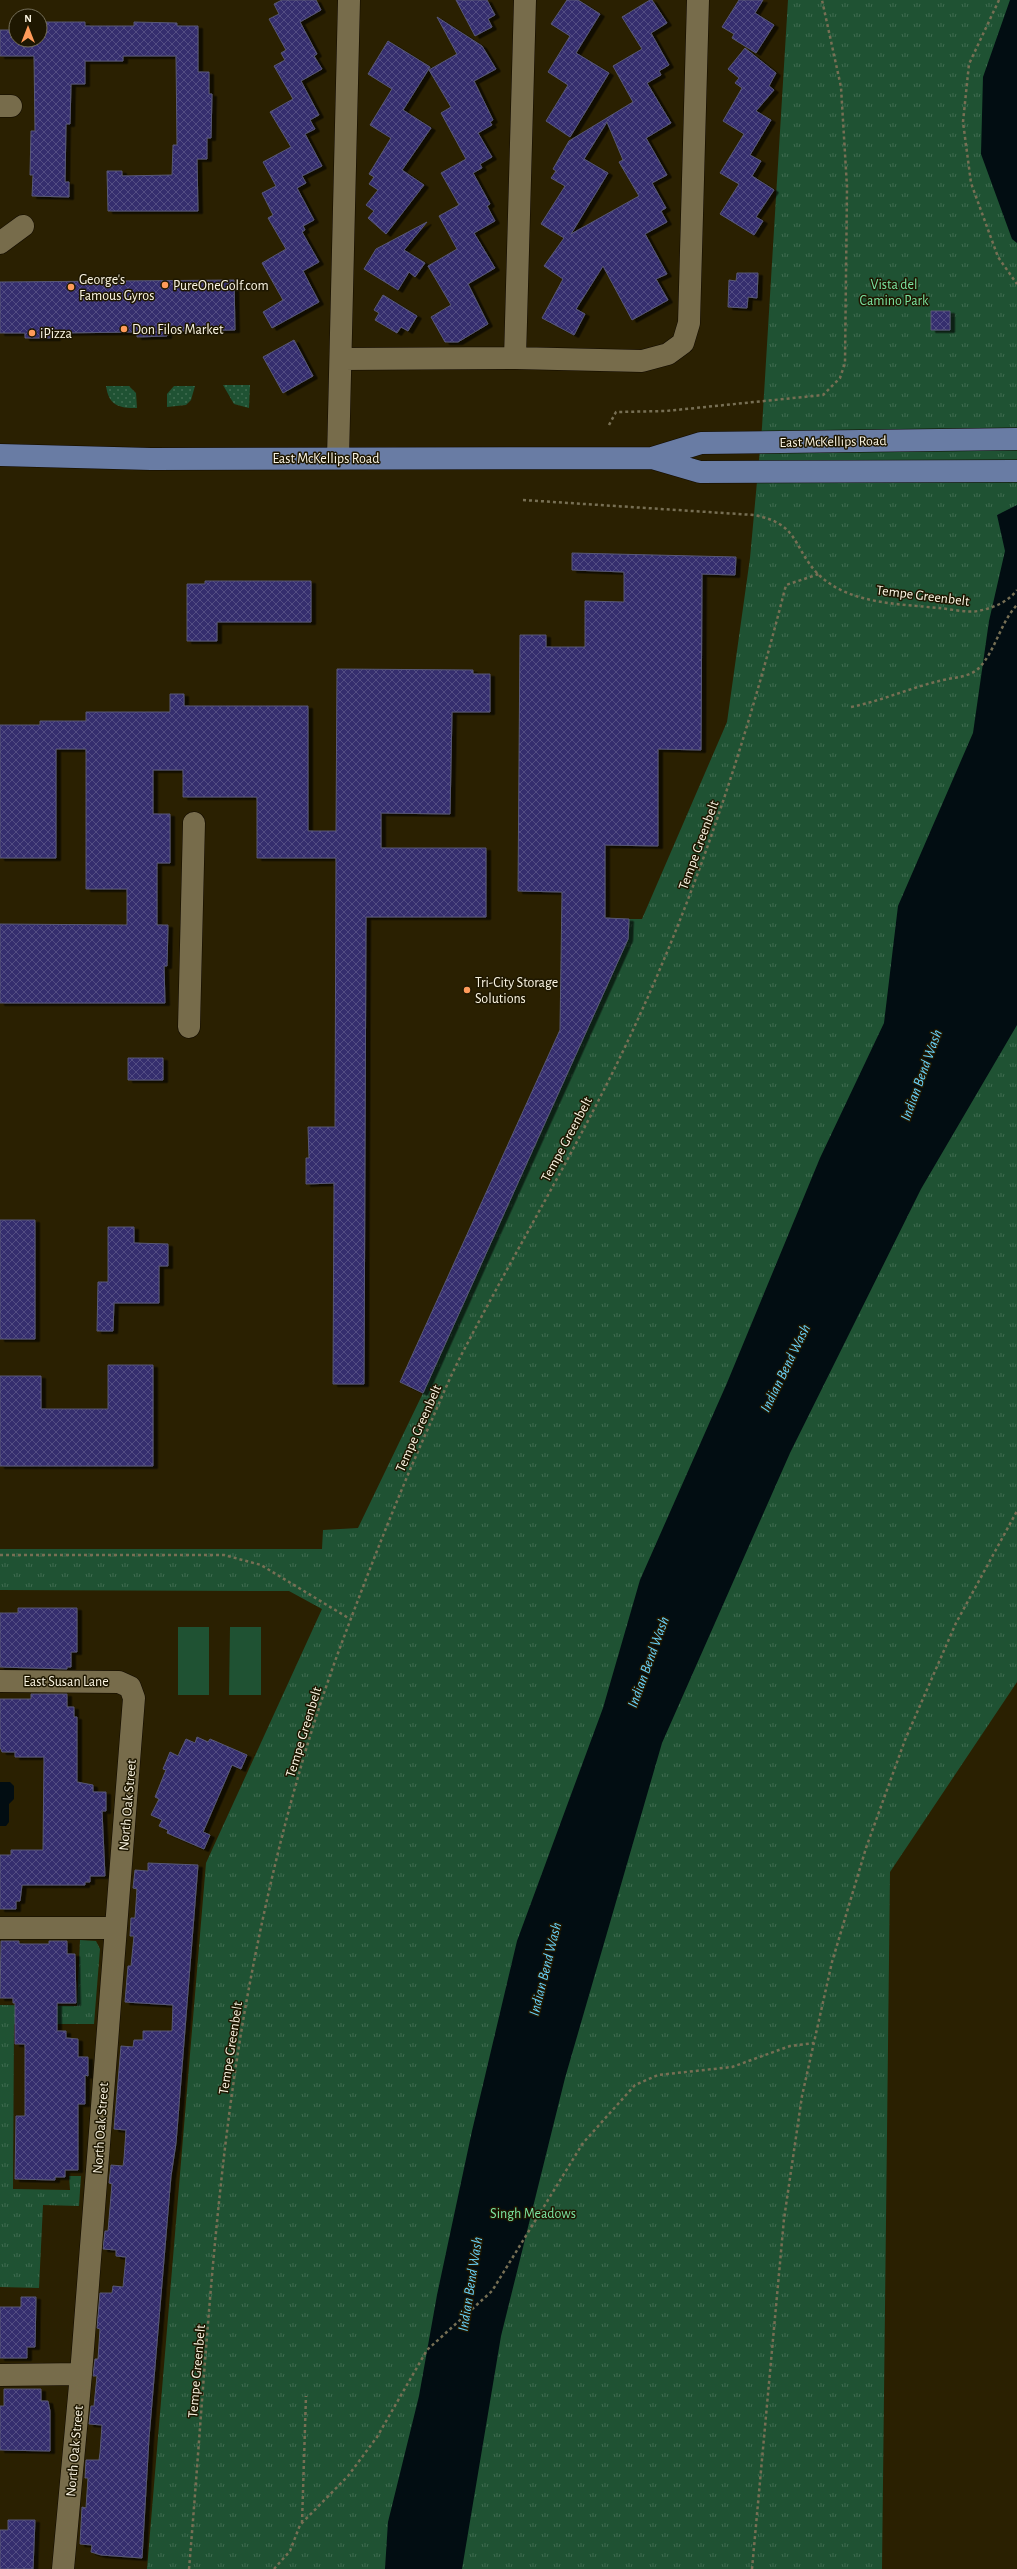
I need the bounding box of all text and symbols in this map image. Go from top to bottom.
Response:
north arrow [8,8,48,48]
text: N [24,13,32,24]
place label: George's Famous Gyros [79,273,154,303]
park label: Vista del Camino Park [860,278,929,308]
place label: PureOneGolf.com [173,279,269,293]
marker: PureOneGolf.com [160,280,170,290]
marker: George's Famous Gyros [66,282,76,292]
place label: Don Filos Market [132,323,224,337]
marker: Don Filos Market [119,324,129,334]
place label: iPizza [40,327,73,341]
marker: iPizza [27,328,37,338]
street label: East McKellips Road [779,434,887,450]
street label: East McKellips Road [272,452,380,466]
street label: Tempe Greenbelt [875,583,971,609]
street label: Tempe Greenbelt [676,798,722,892]
place label: Tri-City Storage Solutions [475,976,558,1006]
marker: Tri-City Storage Solutions [462,985,472,995]
water label: Indian Bend Wash [898,1028,945,1123]
street label: Tempe Greenbelt [539,1094,595,1184]
water label: Indian Bend Wash [758,1322,813,1415]
street label: Tempe Greenbelt [393,1382,445,1474]
water label: Indian Bend Wash [625,1615,672,1710]
street label: East Susan Lane [23,1675,109,1689]
street label: Tempe Greenbelt [284,1685,325,1779]
street label: North Oak Street [117,1758,139,1851]
water label: Indian Bend Wash [527,1921,564,2017]
street label: Tempe Greenbelt [217,2000,245,2096]
street label: North Oak Street [91,2081,111,2174]
park label: Singh Meadows [490,2207,576,2221]
water label: Indian Bend Wash [456,2236,485,2333]
street label: Tempe Greenbelt [186,2323,208,2418]
street label: North Oak Street [64,2404,86,2497]

